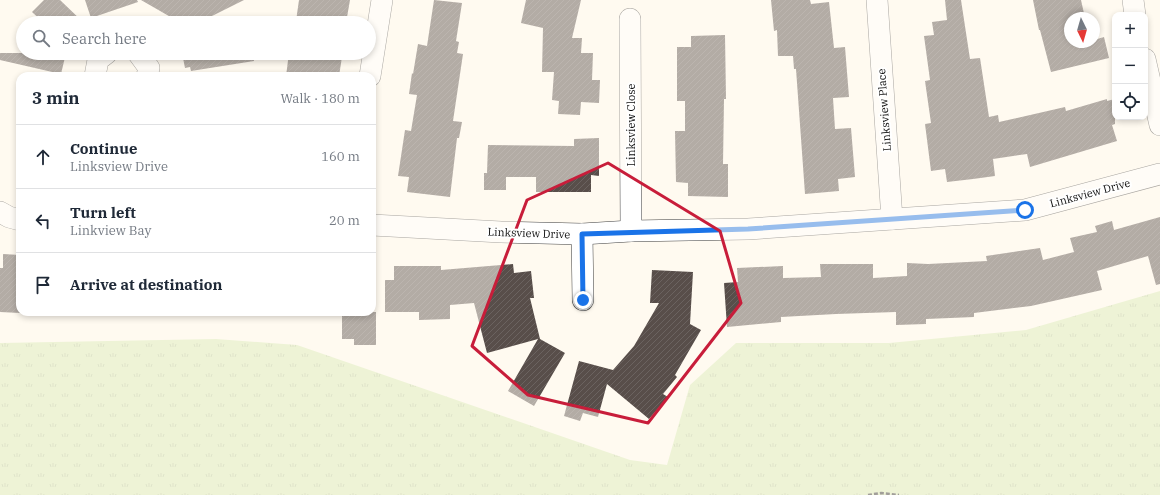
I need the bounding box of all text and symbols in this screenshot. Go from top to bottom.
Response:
north arrow [1064,12,1100,48]
map controls [1112,12,1148,120]
button: + [1112,12,1148,48]
search box [16,16,376,60]
icon: search [30,27,52,49]
text: Search here [62,29,147,48]
button: − [1112,48,1148,84]
street label: Linksview Place [874,68,894,152]
street label: Linksview Close [624,83,638,166]
button: locate [1112,84,1148,120]
text: 3 min [32,87,80,109]
text: Walk · 180 m [281,90,360,107]
text: Continue [70,139,137,158]
icon: ahead [32,146,54,168]
text: 160 m [321,148,360,165]
text: Linksview Drive [70,158,168,175]
street label: Linksview Drive [1048,175,1132,210]
route start [1016,201,1034,219]
text: Turn left [70,203,136,222]
icon: left [32,210,54,232]
text: 20 m [329,212,360,229]
text: Linkview Bay [70,222,151,239]
street label: Linksview Drive [487,225,571,241]
icon: arrive [32,274,54,296]
text: Arrive at destination [70,275,222,294]
route end [574,291,592,309]

